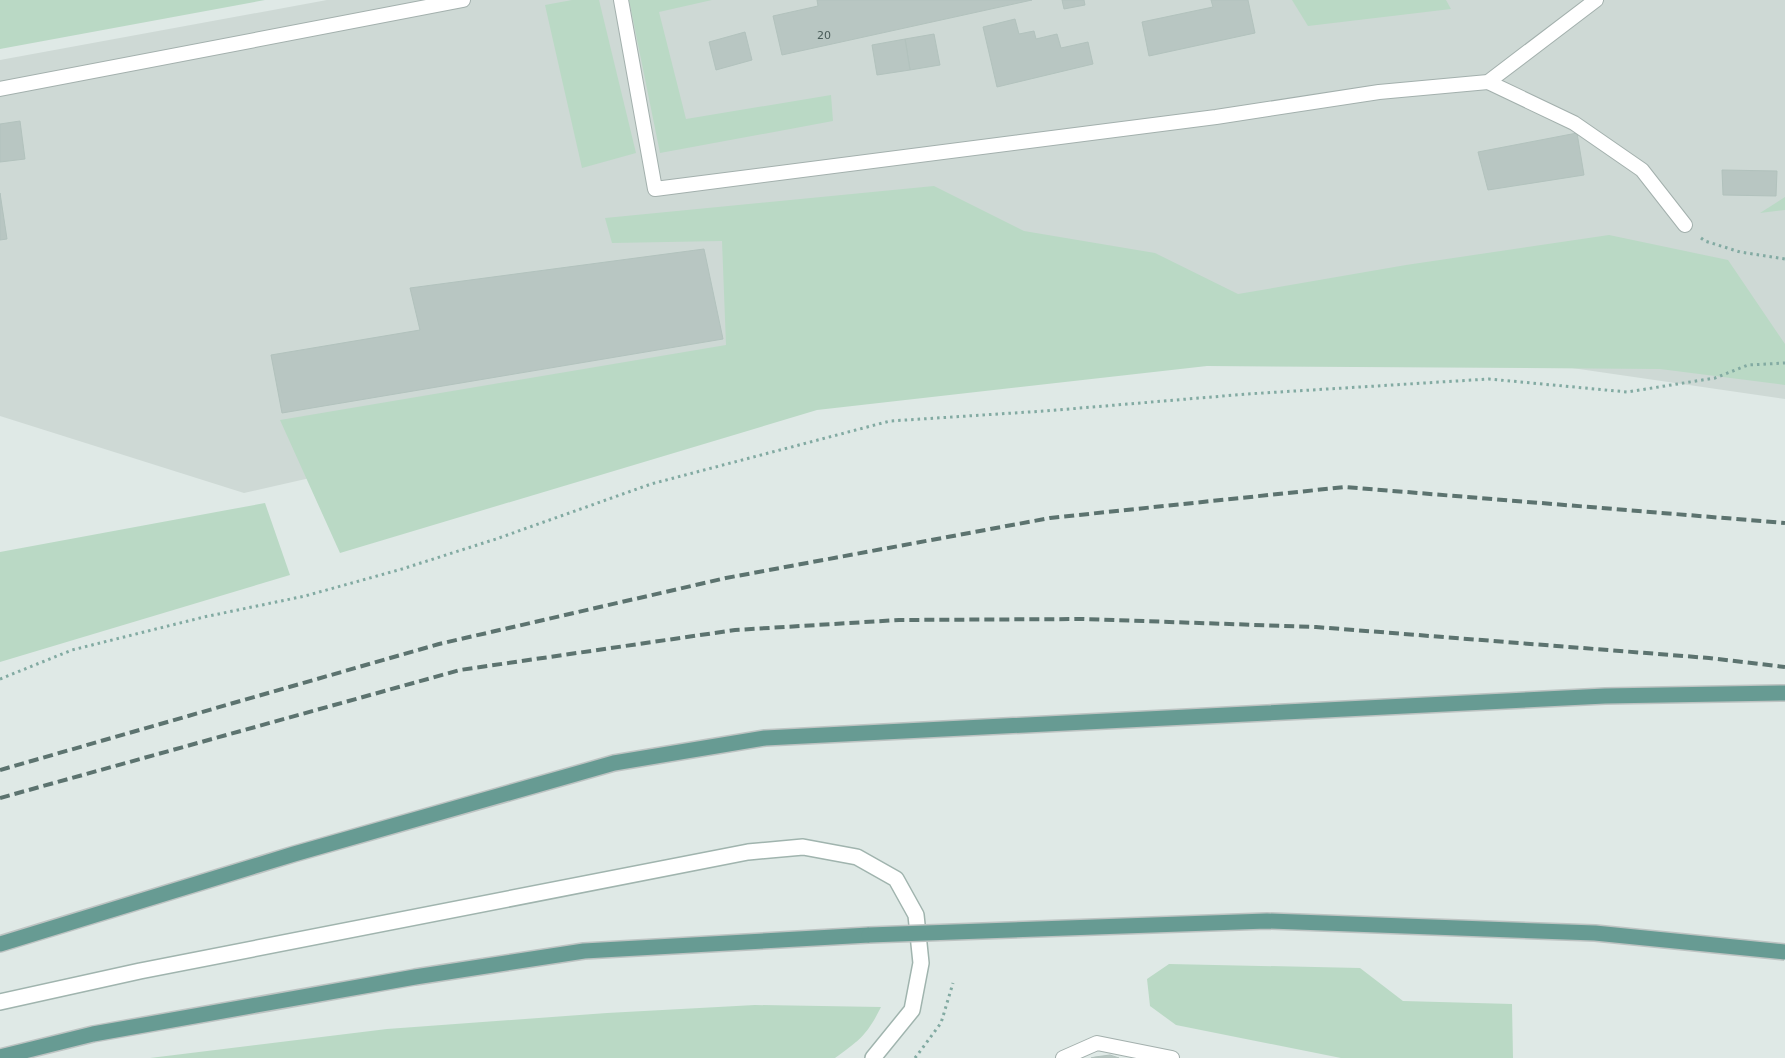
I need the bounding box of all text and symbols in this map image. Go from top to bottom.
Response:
house number: 20 [817,29,831,42]

